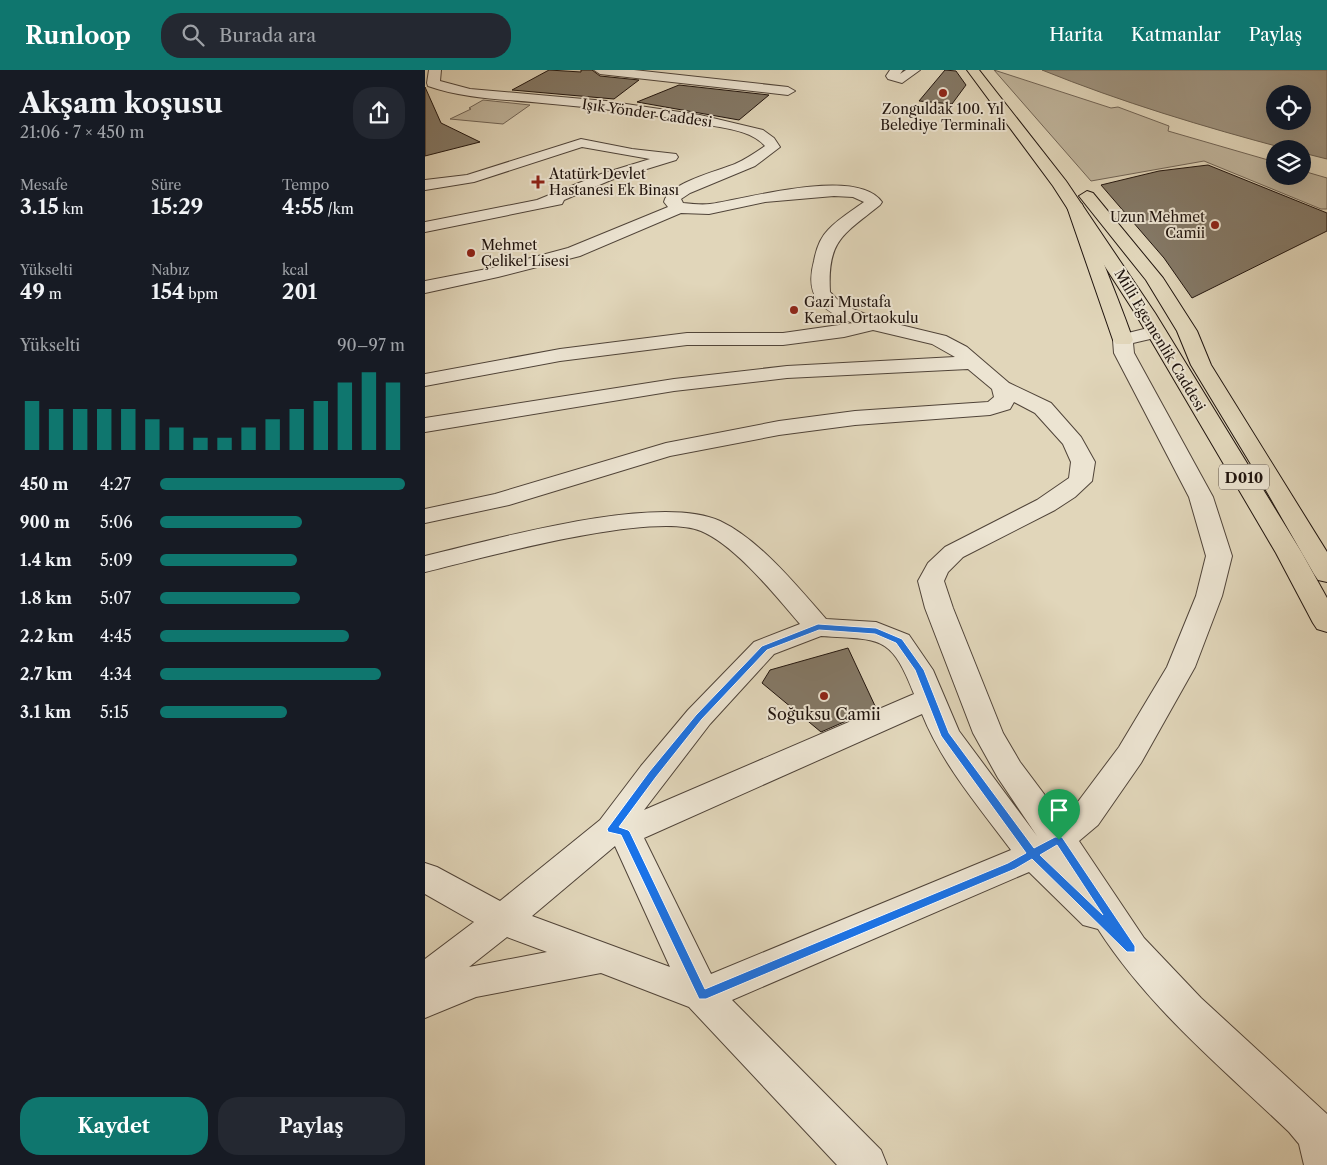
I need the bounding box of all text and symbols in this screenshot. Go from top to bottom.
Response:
search box [161,13,511,58]
text: Runloop [25,21,131,50]
icon: search [179,21,207,49]
text: Burada ara [219,24,316,47]
text: Harita [1049,24,1103,46]
text: Katmanlar [1131,24,1221,46]
text: Paylaş [1249,24,1302,46]
map controls [1266,85,1311,185]
button: locate [1266,85,1311,130]
text: Akşam koşusu [20,86,223,120]
button: share [353,87,405,139]
marker: Zonguldak 100. Yıl Belediye Terminali [937,87,949,99]
street label: Işık Yönder Caddesi [581,95,713,131]
place label: Zonguldak 100. Yıl Belediye Terminali [880,100,1006,134]
text: 21:06 · 7 × 450 m [20,122,144,142]
button: layers [1266,140,1311,185]
place label: Atatürk Devlet Hastanesi Ek Binası [548,165,679,199]
marker: Atatürk Devlet Hastanesi Ek Binası [531,175,545,189]
text: Mesafe [20,176,68,194]
text: Süre [151,176,181,194]
text: Tempo [282,176,329,194]
text: 3.15 [20,194,59,219]
text: 15:29 [151,194,203,219]
text: 4:55 [282,194,324,219]
text: km [59,200,84,218]
text: /km [324,200,354,218]
place label: Uzun Mehmet Camii [1110,208,1205,242]
marker: Uzun Mehmet Camii [1209,219,1221,231]
place label: Mehmet Çelikel Lisesi [481,236,569,270]
marker: Mehmet Çelikel Lisesi [465,247,477,259]
text: Yükselti [20,261,73,279]
text: Nabız [151,261,190,279]
text: kcal [282,261,308,279]
street label: Milli Egemenlik Caddesi [1110,266,1210,414]
text: 49 [20,279,45,304]
text: 154 [151,279,184,304]
text: 201 [282,279,317,304]
text: m [45,285,62,303]
text: bpm [184,285,218,303]
place label: Gazi Mustafa Kemal Ortaokulu [804,293,919,327]
marker: Gazi Mustafa Kemal Ortaokulu [788,304,800,316]
text: Yükselti [20,335,80,355]
text: 90–97 m [337,335,405,355]
road number: D010 [1219,464,1269,490]
text: 450 m [20,474,68,494]
text: 4:27 [100,474,131,494]
text: 900 m [20,512,70,532]
text: 5:06 [100,512,133,532]
text: 1.4 km [20,550,72,570]
text: 5:09 [100,550,133,570]
text: 1.8 km [20,588,72,608]
text: 5:07 [100,588,131,608]
text: 2.2 km [20,626,74,646]
text: 4:45 [100,626,132,646]
text: 2.7 km [20,664,73,684]
text: 4:34 [100,664,132,684]
marker: Soğuksu Camii [818,690,830,702]
text: 3.1 km [20,702,71,722]
text: 5:15 [100,702,129,722]
place label: Soğuksu Camii [767,704,881,724]
pin [1038,789,1080,840]
icon: arrive [1045,796,1073,824]
button: Kaydet [20,1097,208,1155]
button: Paylaş [218,1097,405,1155]

